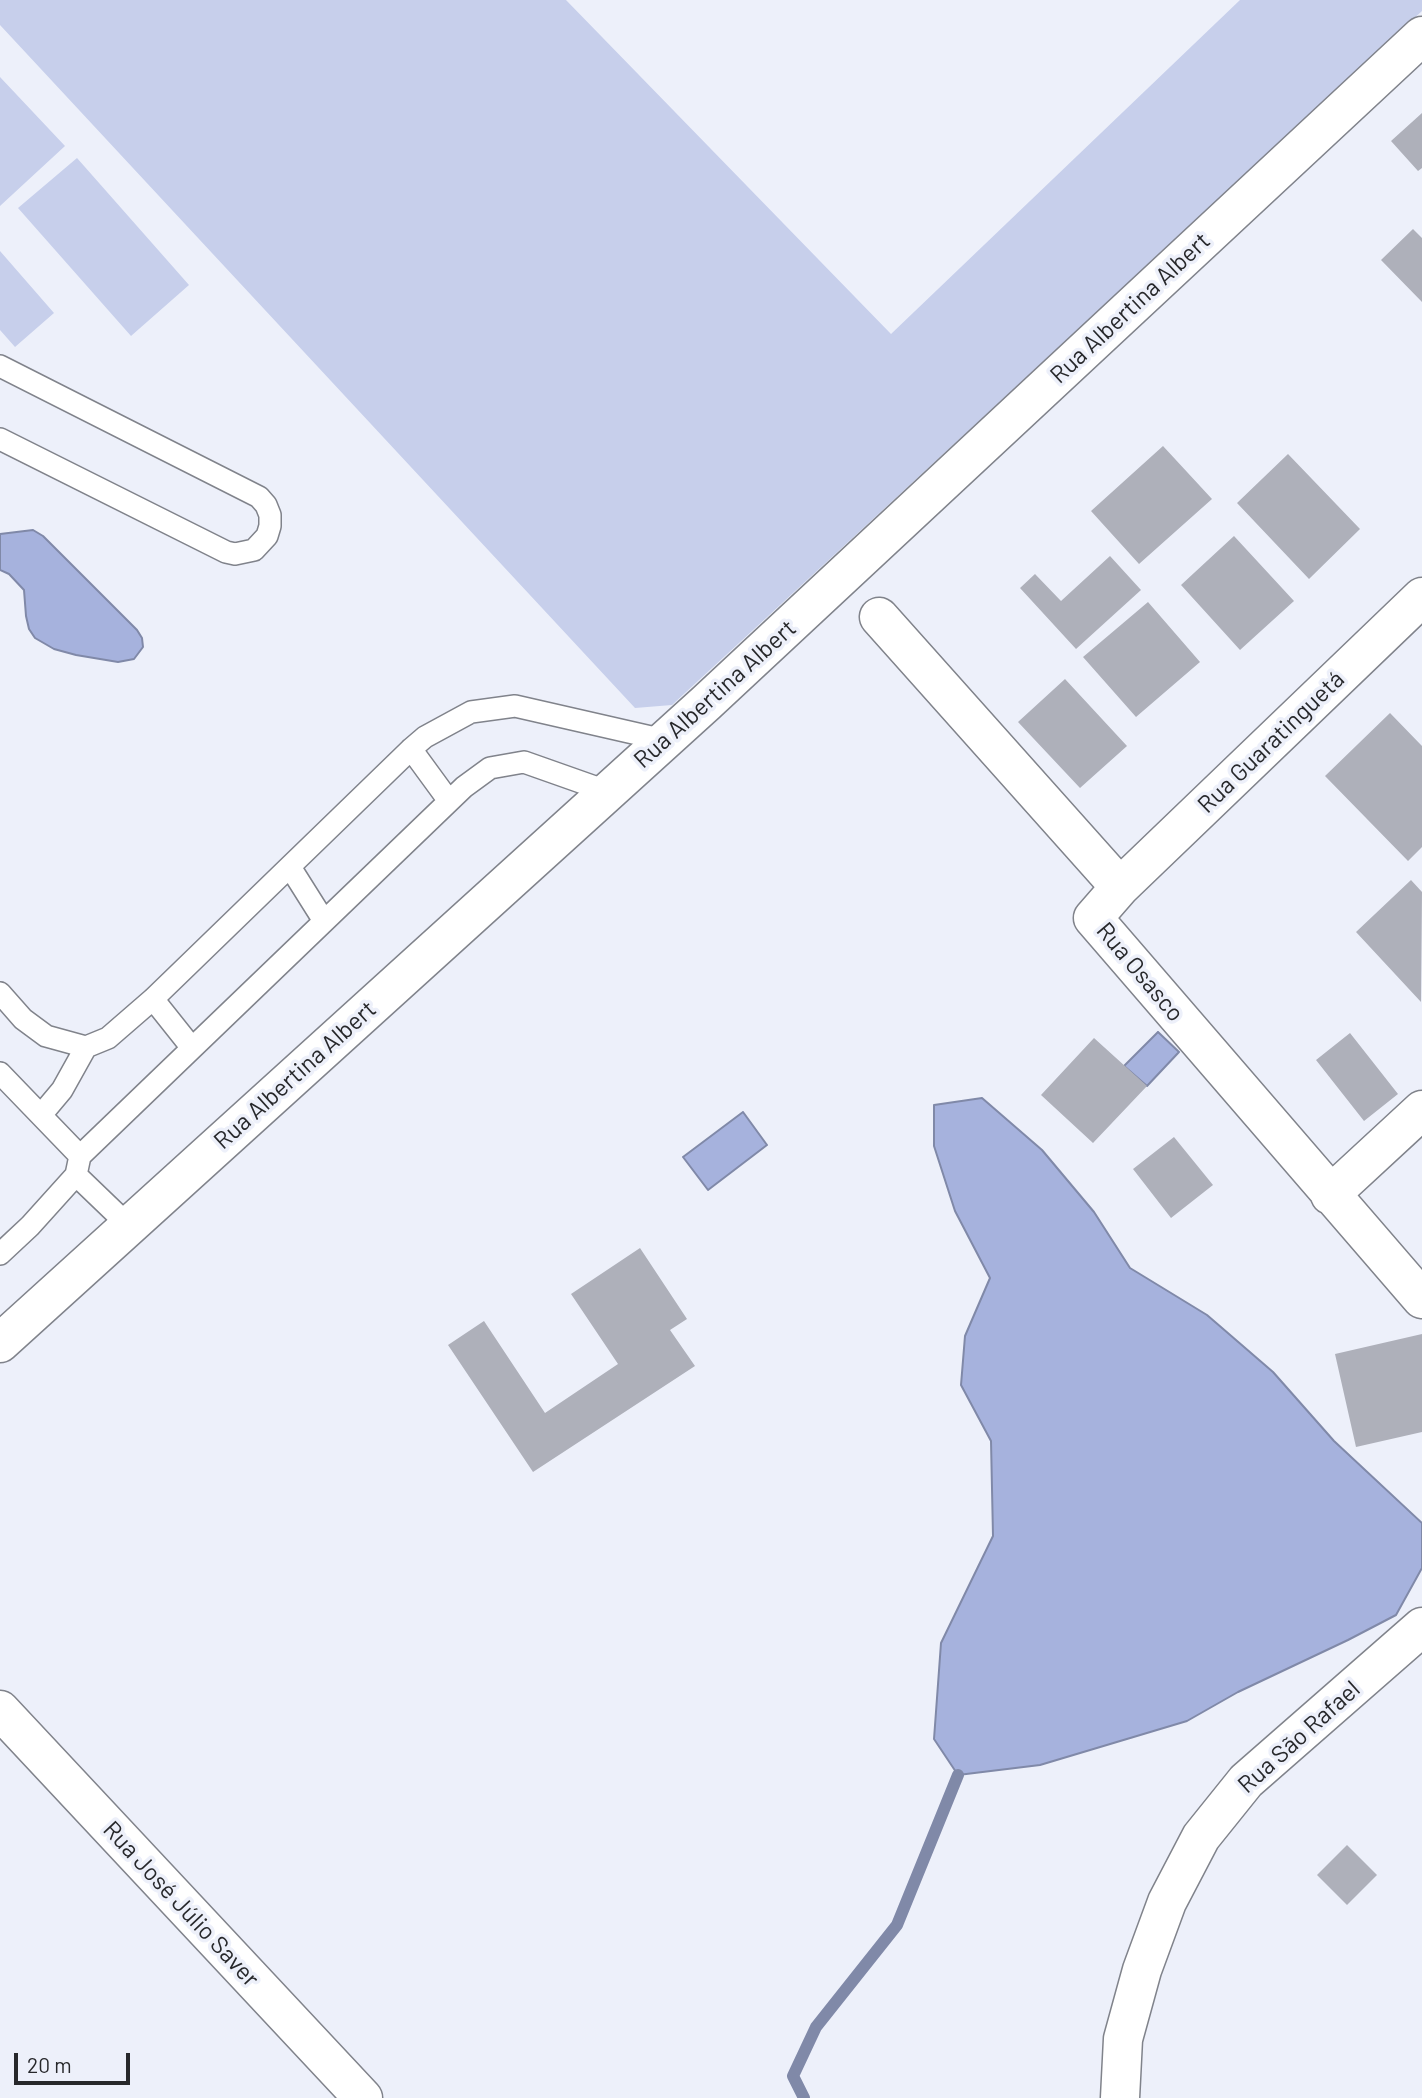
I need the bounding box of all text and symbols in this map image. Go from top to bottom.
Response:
street label: Rua Albertina Albert [1044,227,1216,389]
street label: Rua Albertina Albert [628,614,802,774]
street label: Rua Guaratinguetá [1192,665,1350,819]
street label: Rua Osasco [1090,917,1190,1027]
street label: Rua Albertina Albert [208,995,382,1155]
street label: Rua São Rafael [1232,1675,1366,1799]
street label: Rua José Júlio Saver [97,1815,265,1993]
scale bar [18,2038,133,2082]
text: 20 m [27,2052,72,2077]

